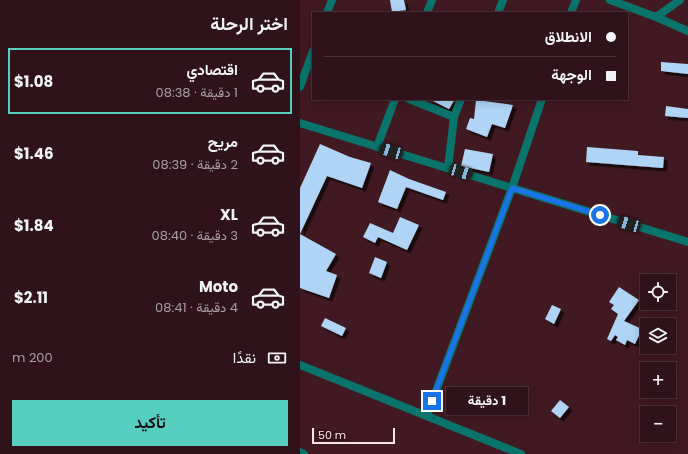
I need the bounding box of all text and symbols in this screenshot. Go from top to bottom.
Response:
text: اختر الرحلة [210,11,288,36]
text: الانطلاق [545,26,592,47]
text: اقتصادي [186,59,238,80]
icon: car [250,63,286,99]
text: الوجهة [551,64,592,85]
text: $1.08 [14,71,53,92]
text: 1 دقيقة · 08:38 [156,83,238,102]
text: مريح [208,131,238,152]
icon: car [250,135,286,171]
car [378,142,404,160]
text: $1.46 [14,143,53,164]
text: 2 دقيقة · 08:39 [152,155,238,174]
car [448,163,474,181]
text: XL [220,204,238,225]
route start [591,206,609,224]
icon: car [250,207,286,243]
text: $1.84 [14,215,54,236]
car [616,215,642,233]
text: 3 دقيقة · 08:40 [152,226,238,245]
map controls [640,274,676,442]
button: locate [640,274,676,310]
text: Moto [199,276,238,297]
icon: car [250,279,286,315]
text: $2.11 [14,287,48,308]
text: 4 دقيقة · 08:41 [155,298,238,317]
button: layers [640,318,676,354]
text: نقدًا [233,347,256,368]
icon: cash [266,347,288,369]
text: 200 m [12,348,53,367]
button: + [640,362,676,398]
callout: 1 دقيقة [446,387,528,415]
text: 1 دقيقة [468,391,506,410]
route end [423,392,441,410]
button: تأكيد [12,400,288,446]
button: − [640,406,676,442]
scale bar [312,426,395,445]
text: 50 m [318,427,346,443]

